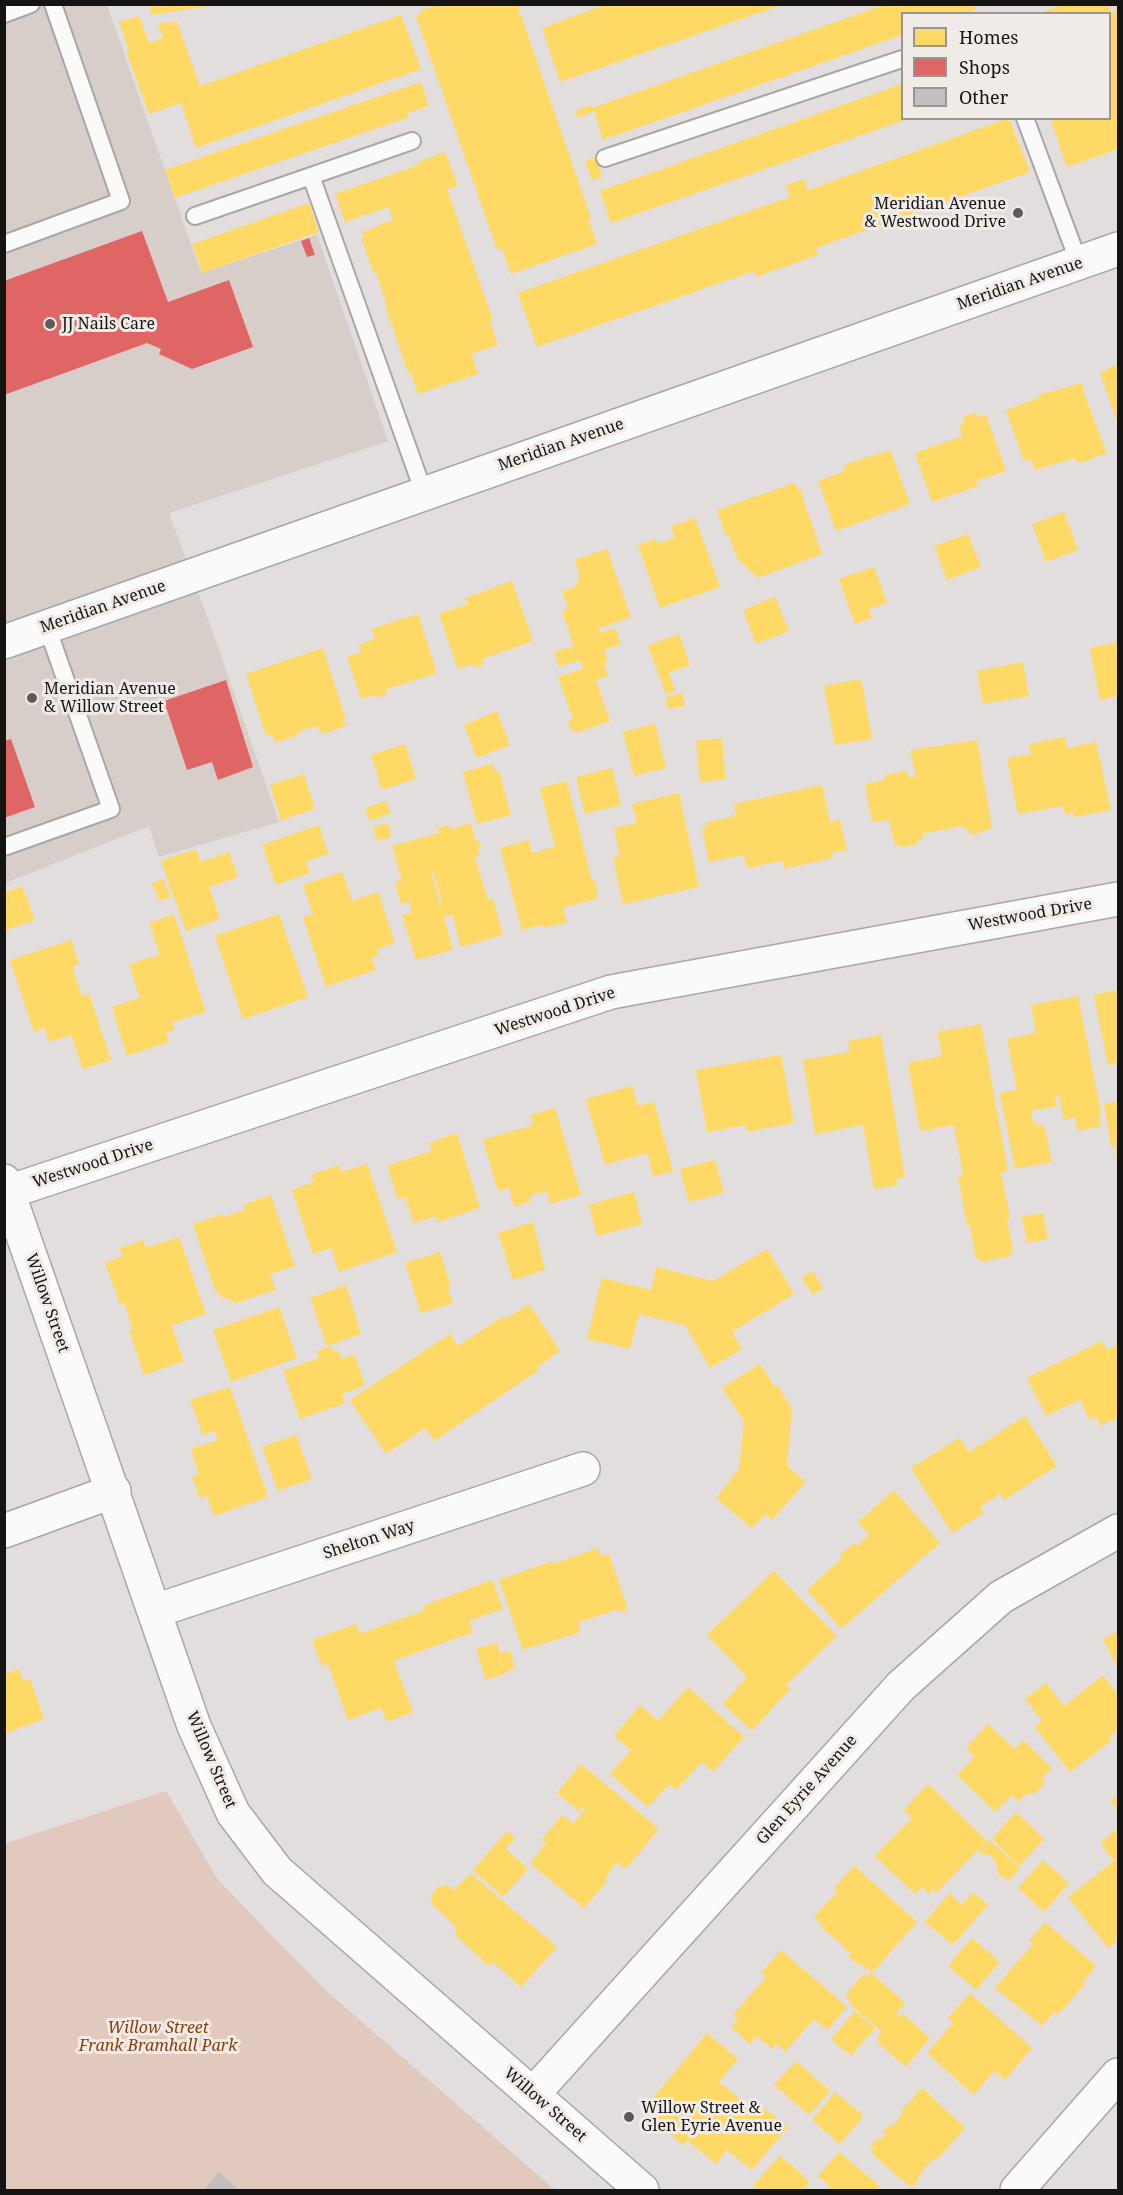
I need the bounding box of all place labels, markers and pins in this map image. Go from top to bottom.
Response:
place label: Meridian Avenue & Westwood Drive [864,194,1006,232]
marker: Meridian Avenue & Westwood Drive [1011,206,1025,220]
place label: JJ Nails Care [62,314,155,334]
marker: JJ Nails Care [43,317,57,331]
place label: Meridian Avenue & Willow Street [44,679,176,717]
marker: Meridian Avenue & Willow Street [25,691,39,705]
place label: Willow Street & Glen Eyrie Avenue [641,2098,782,2136]
marker: Willow Street & Glen Eyrie Avenue [622,2110,636,2124]

